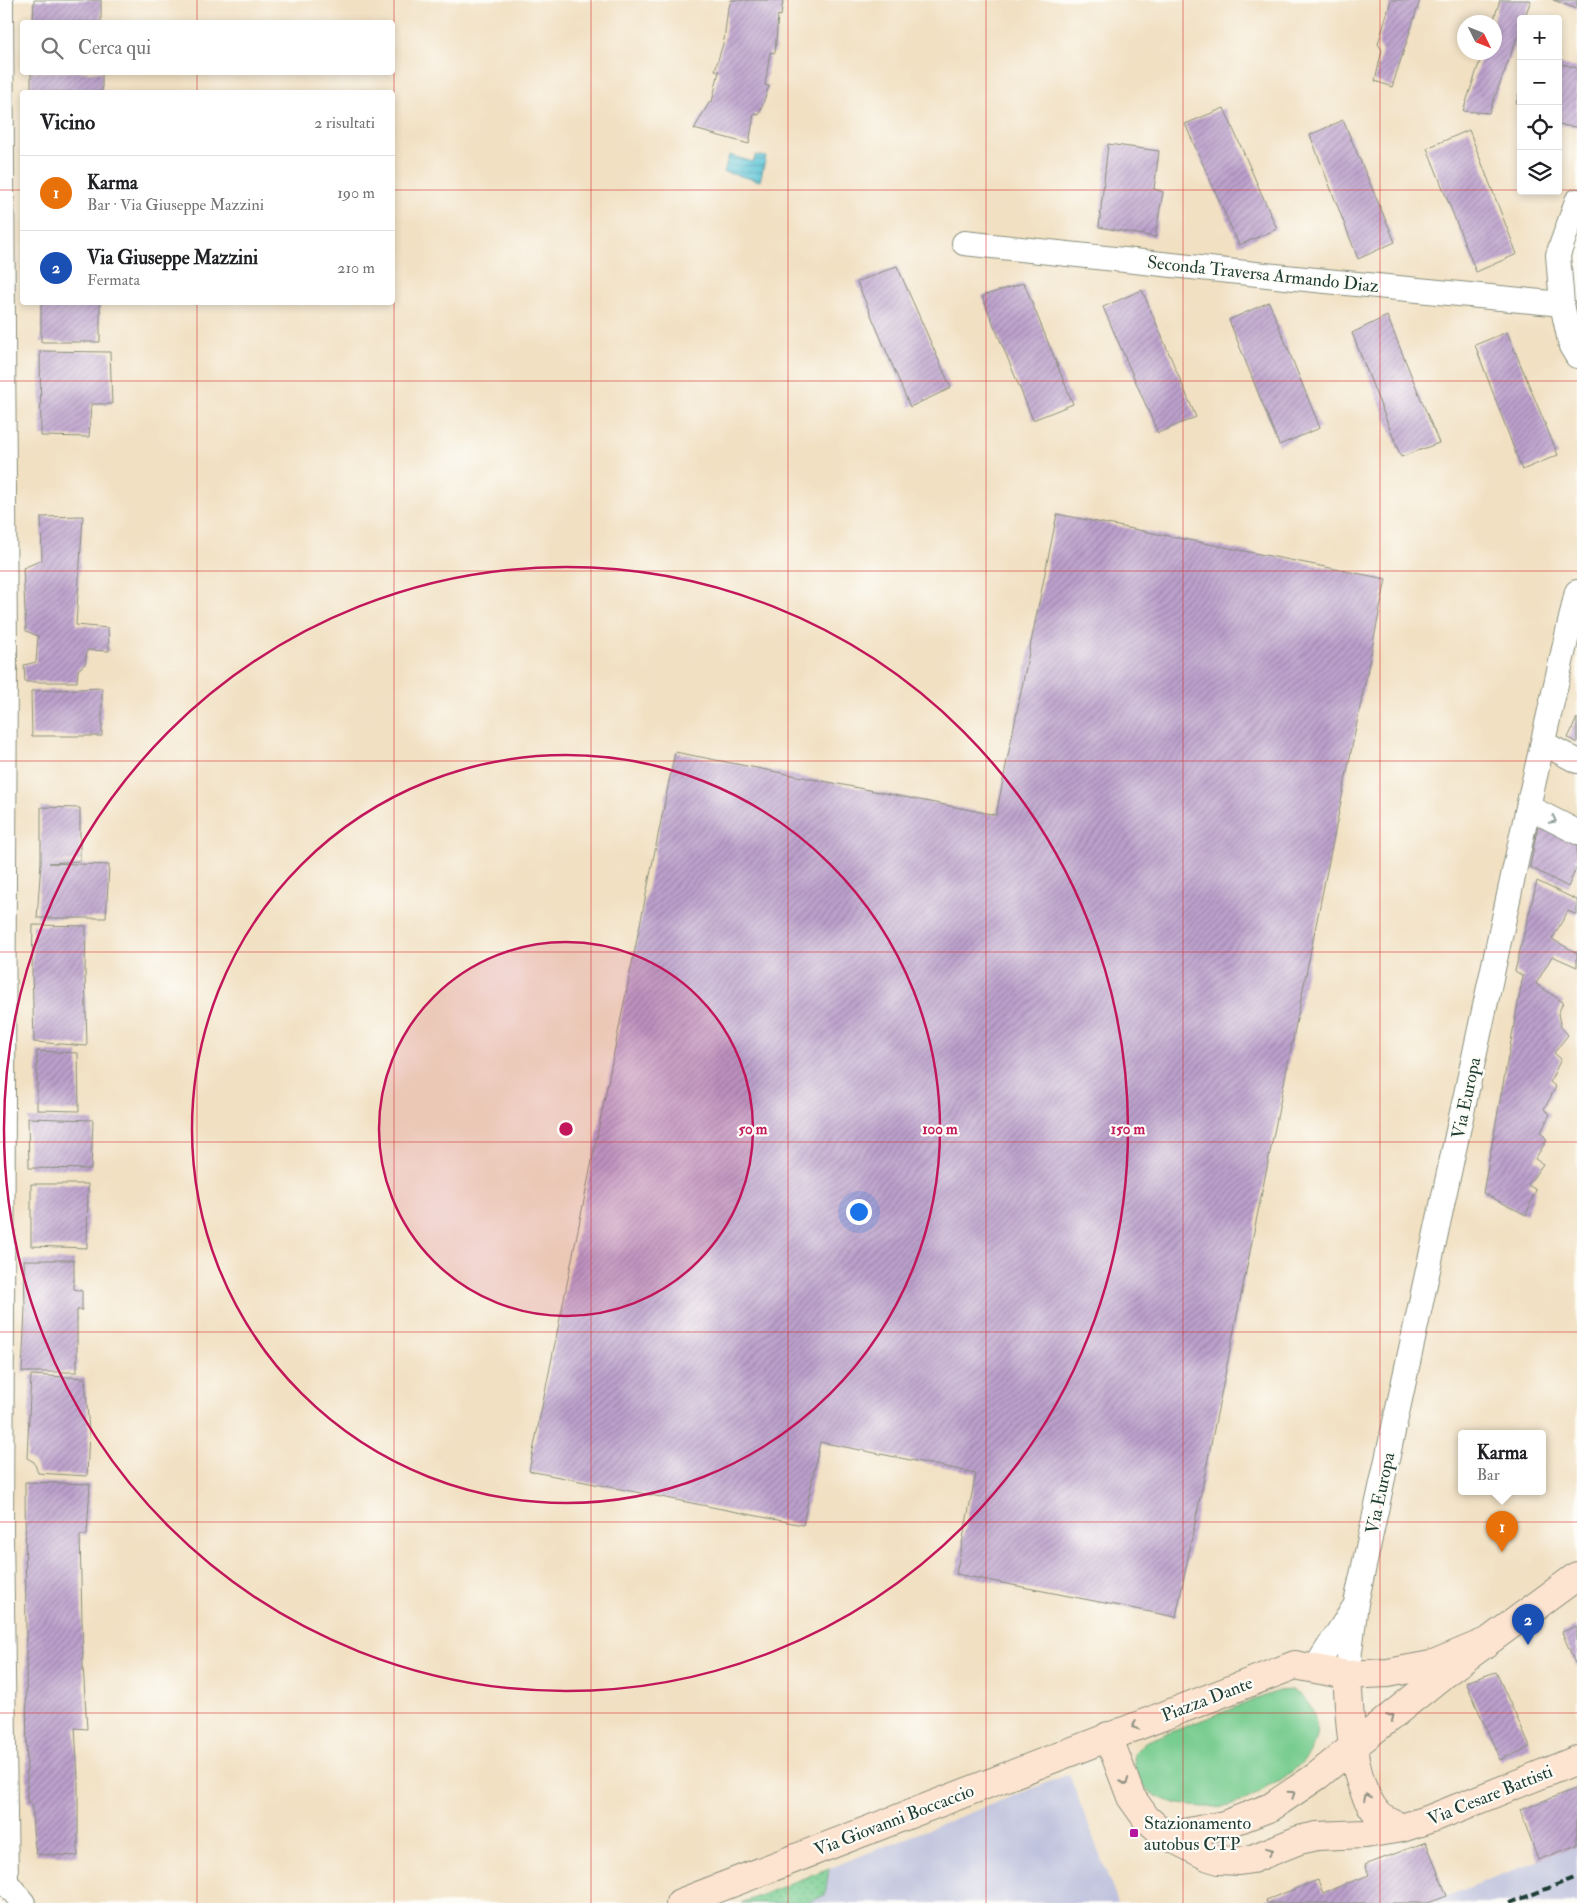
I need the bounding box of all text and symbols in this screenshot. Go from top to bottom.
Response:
north arrow [1457,15,1502,60]
map controls [1517,15,1562,195]
button: + [1517,15,1562,60]
search box [20,20,395,75]
icon: search [38,34,66,62]
text: Cerca qui [78,36,151,60]
button: − [1517,60,1562,105]
button: locate [1517,105,1562,150]
text: Vicino [40,109,95,136]
text: 2 risultati [314,113,375,133]
button: layers [1517,150,1562,195]
text: Karma [87,171,138,195]
text: 1 [53,183,59,203]
text: 190 m [337,183,375,203]
text: Bar · Via Giuseppe Mazzini [87,195,264,215]
text: Via Giuseppe Mazzini [87,246,258,270]
street label: Seconda Traversa Armando Diaz [1146,251,1380,298]
text: 2 [52,258,60,278]
text: 210 m [337,258,375,278]
text: Fermata [87,270,140,290]
one-way arrow [1547,814,1556,824]
street label: Via Europa [1447,1055,1486,1141]
centre of rings [557,1120,575,1138]
text: 50 m [739,1120,768,1139]
text: 100 m [922,1120,958,1139]
text: 150 m [1111,1120,1145,1139]
your location [846,1199,872,1225]
popup [1458,1430,1546,1495]
text: Karma [1477,1441,1527,1465]
street label: Via Europa [1361,1450,1400,1536]
text: Bar [1477,1465,1500,1485]
pin: 1 [1486,1511,1518,1552]
pin: 2 [1512,1604,1544,1645]
street label: Piazza Dante [1158,1671,1256,1727]
one-way arrow [1386,1713,1395,1722]
one-way arrow [1131,1720,1140,1730]
street label: Via Cesare Battisti [1424,1760,1557,1831]
one-way arrow [1119,1777,1129,1786]
street label: Via Giovanni Boccaccio [811,1779,978,1862]
one-way arrow [1286,1790,1295,1800]
one-way arrow [1363,1793,1373,1802]
place label: Stazionamento autobus CTP [1144,1812,1251,1856]
marker: Stazionamento autobus CTP [1128,1827,1140,1839]
one-way arrow [1265,1847,1274,1858]

